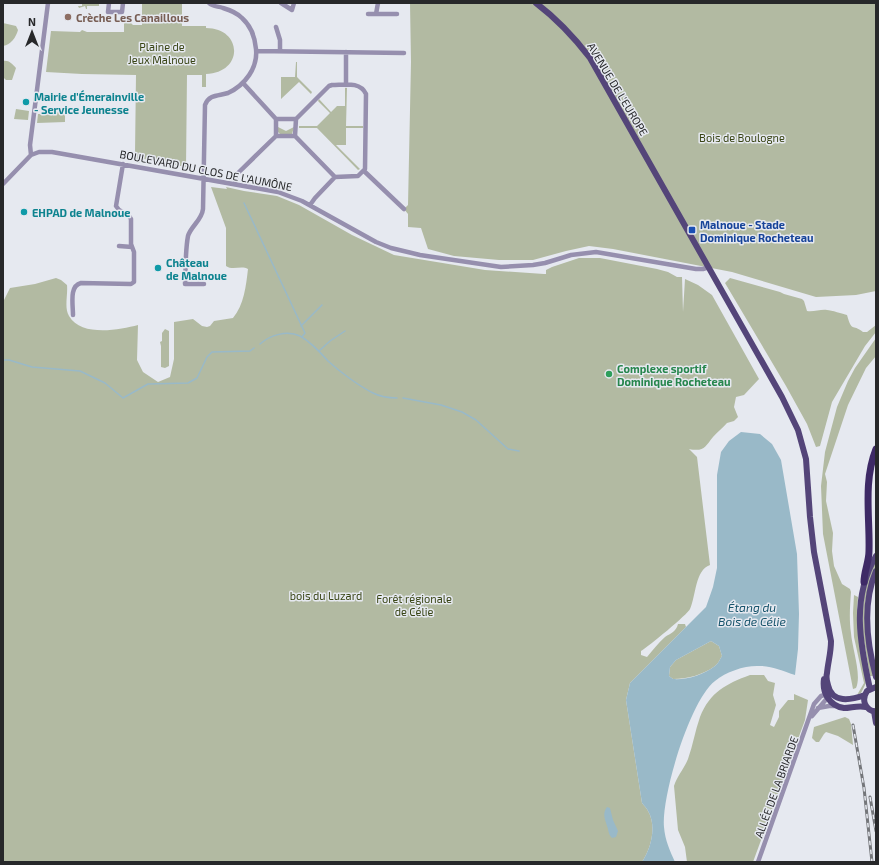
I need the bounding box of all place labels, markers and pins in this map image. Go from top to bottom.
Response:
place label: Crèche Les Canaillous [76,11,189,24]
marker: Crèche Les Canaillous [63,12,73,22]
place label: Mairie d'Émerainville - Service Jeunesse [34,89,144,116]
marker: Mairie d'Émerainville - Service Jeunesse [21,97,31,107]
place label: EHPAD de Malnoue [32,206,130,219]
marker: EHPAD de Malnoue [19,207,29,217]
place label: Malnoue - Stade Dominique Rocheteau [700,218,813,244]
marker: Malnoue - Stade Dominique Rocheteau [687,225,697,235]
place label: Château de Malnoue [166,256,227,282]
marker: Château de Malnoue [153,263,163,273]
place label: Complexe sportif Dominique Rocheteau [617,362,730,388]
marker: Complexe sportif Dominique Rocheteau [604,369,614,379]

